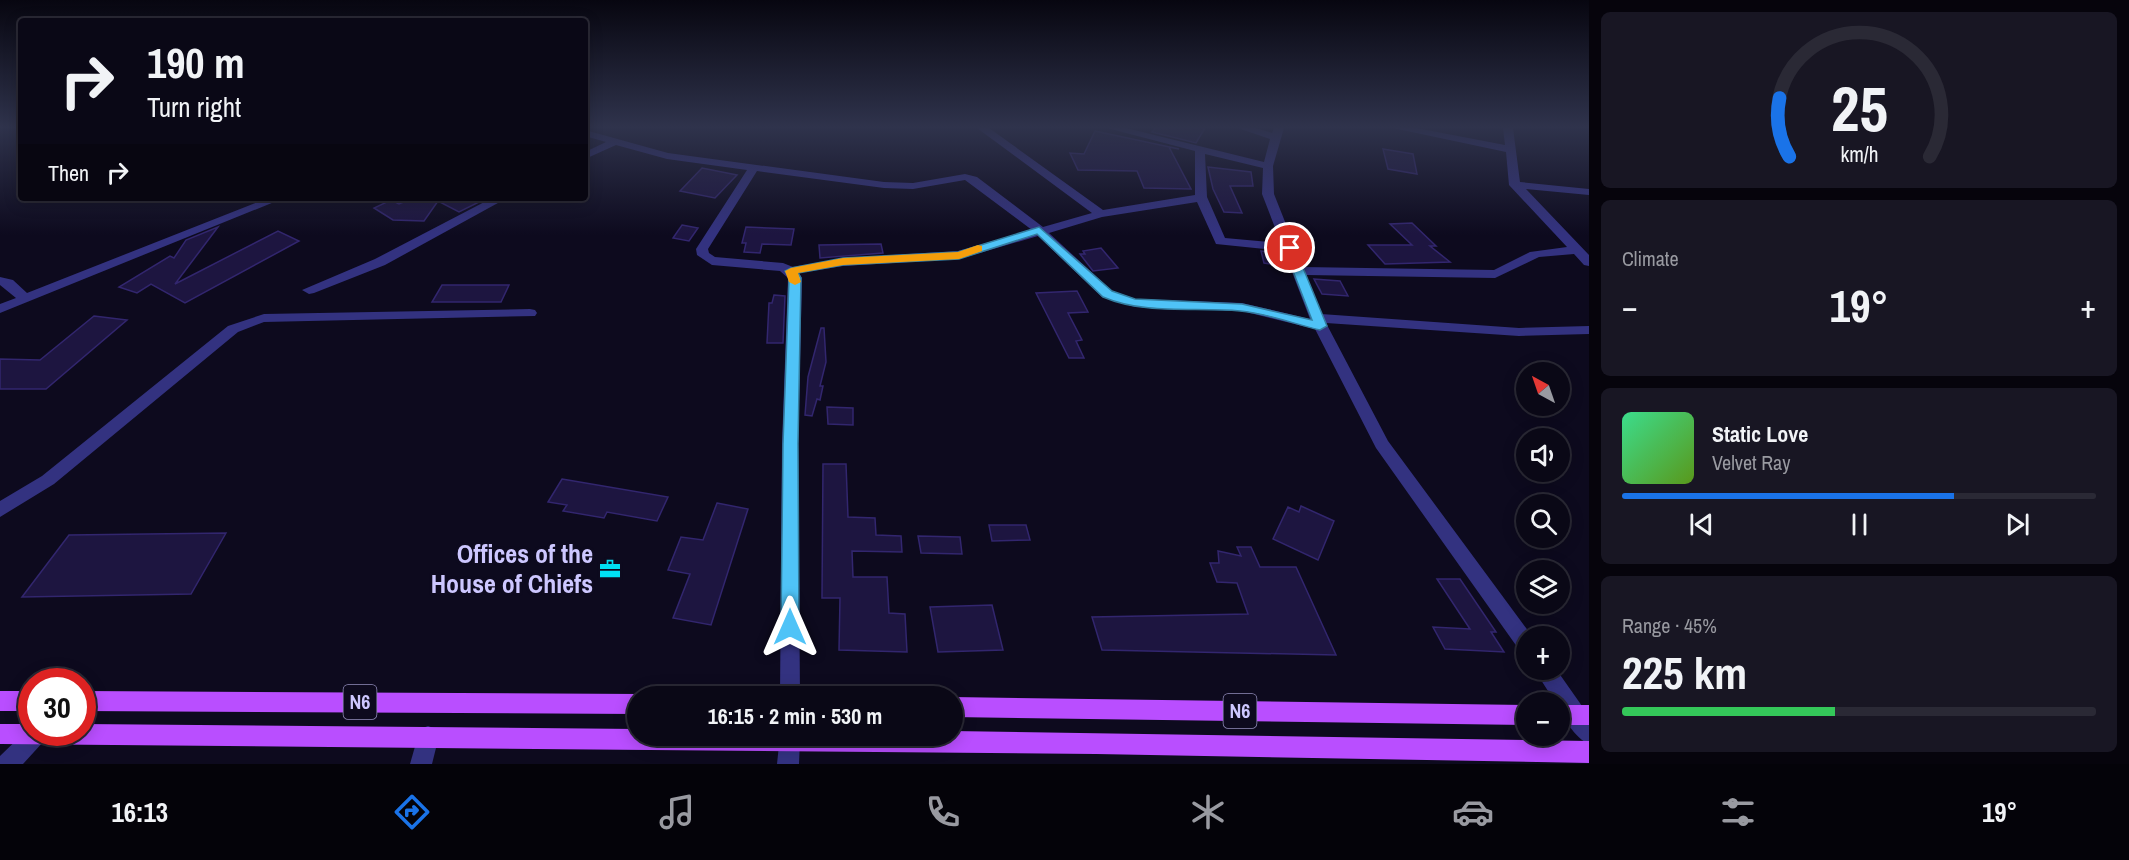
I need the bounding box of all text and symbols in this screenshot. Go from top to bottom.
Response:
text: 190 m [147,35,245,91]
icon: right [48,42,126,120]
text: 25 [1831,66,1887,150]
text: Turn right [147,89,241,125]
text: km/h [1840,140,1878,169]
icon: right [101,156,134,189]
text: Then [48,158,89,188]
pin [1264,222,1315,273]
icon: arrive [1273,231,1306,264]
text: Climate [1622,245,1679,272]
text: 19° [1829,275,1889,336]
text: − [1622,284,1638,328]
text: + [2080,284,2096,328]
north arrow [1516,362,1570,416]
map controls [1516,362,1570,746]
text: Static Love [1712,419,1808,449]
button: sound [1516,428,1570,482]
text: Velvet Ray [1712,449,1790,476]
button: search [1516,494,1570,548]
icon: previous [1685,508,1718,541]
icon: pause [1843,508,1876,541]
icon: next [2001,508,2034,541]
place label: Offices of the House of Chiefs [431,536,593,601]
office icon: Offices of the House of Chiefs [598,557,622,581]
button: layers [1516,560,1570,614]
position arrow [758,595,822,659]
text: Range · 45% [1622,612,1717,639]
button: + [1516,626,1570,680]
text: 225 km [1622,642,1747,703]
speed limit sign: 30 [18,668,96,746]
road number: N6 [344,685,376,719]
button: − [1516,692,1570,746]
road number: N6 [1224,694,1256,728]
text: 16:15 · 2 min · 530 m [708,701,882,731]
icon: directions [391,791,433,833]
icon: music [656,791,698,833]
icon: phone [922,791,964,833]
icon: climate [1187,791,1229,833]
icon: car [1452,791,1494,833]
icon: filters [1717,791,1759,833]
text: 16:13 [112,794,168,830]
text: 19° [1982,794,2017,830]

